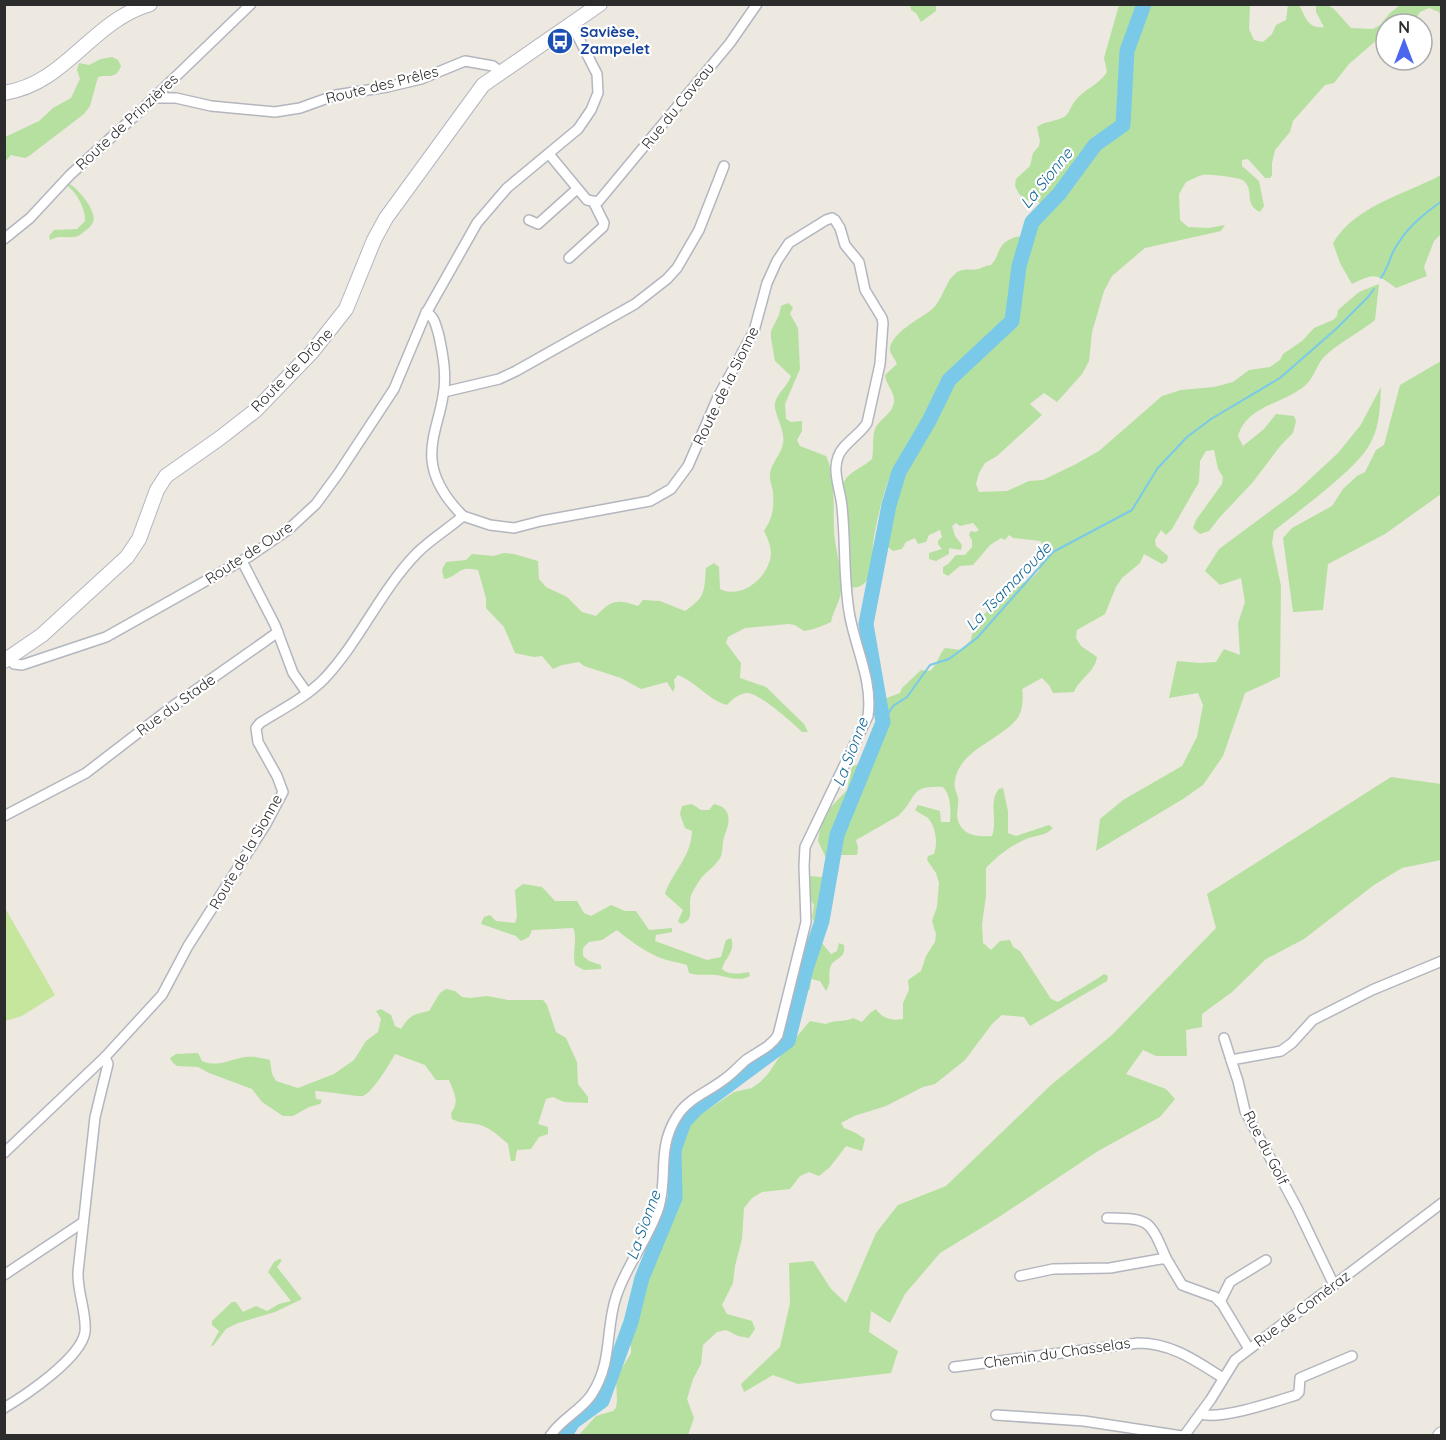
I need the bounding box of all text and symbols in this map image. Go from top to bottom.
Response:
north arrow [1374,12,1434,72]
text: N [1398,17,1410,37]
place label: Savièse, Zampelet [580,22,650,58]
bus stop icon: Savièse, Zampelet [545,26,575,56]
street label: Rue du Caveau [637,59,718,153]
street label: Route des Prêles [324,61,440,108]
street label: Route de Prinzières [71,69,182,174]
water label: La Sionne [1016,143,1077,212]
street label: Route de la Sionne [689,323,763,448]
street label: Route de Drône [247,324,337,416]
street label: Route de Oure [201,517,296,588]
water label: La Tsamaroude [961,537,1056,634]
street label: Rue du Stade [132,670,219,740]
water label: La Sionne [828,714,873,789]
street label: Route de la Sionne [205,791,286,913]
street label: Rue du Golf [1240,1107,1294,1189]
water label: La Sionne [621,1187,665,1262]
street label: Rue de Coméraz [1250,1266,1354,1351]
street label: Chemin du Chasselas [982,1333,1132,1372]

